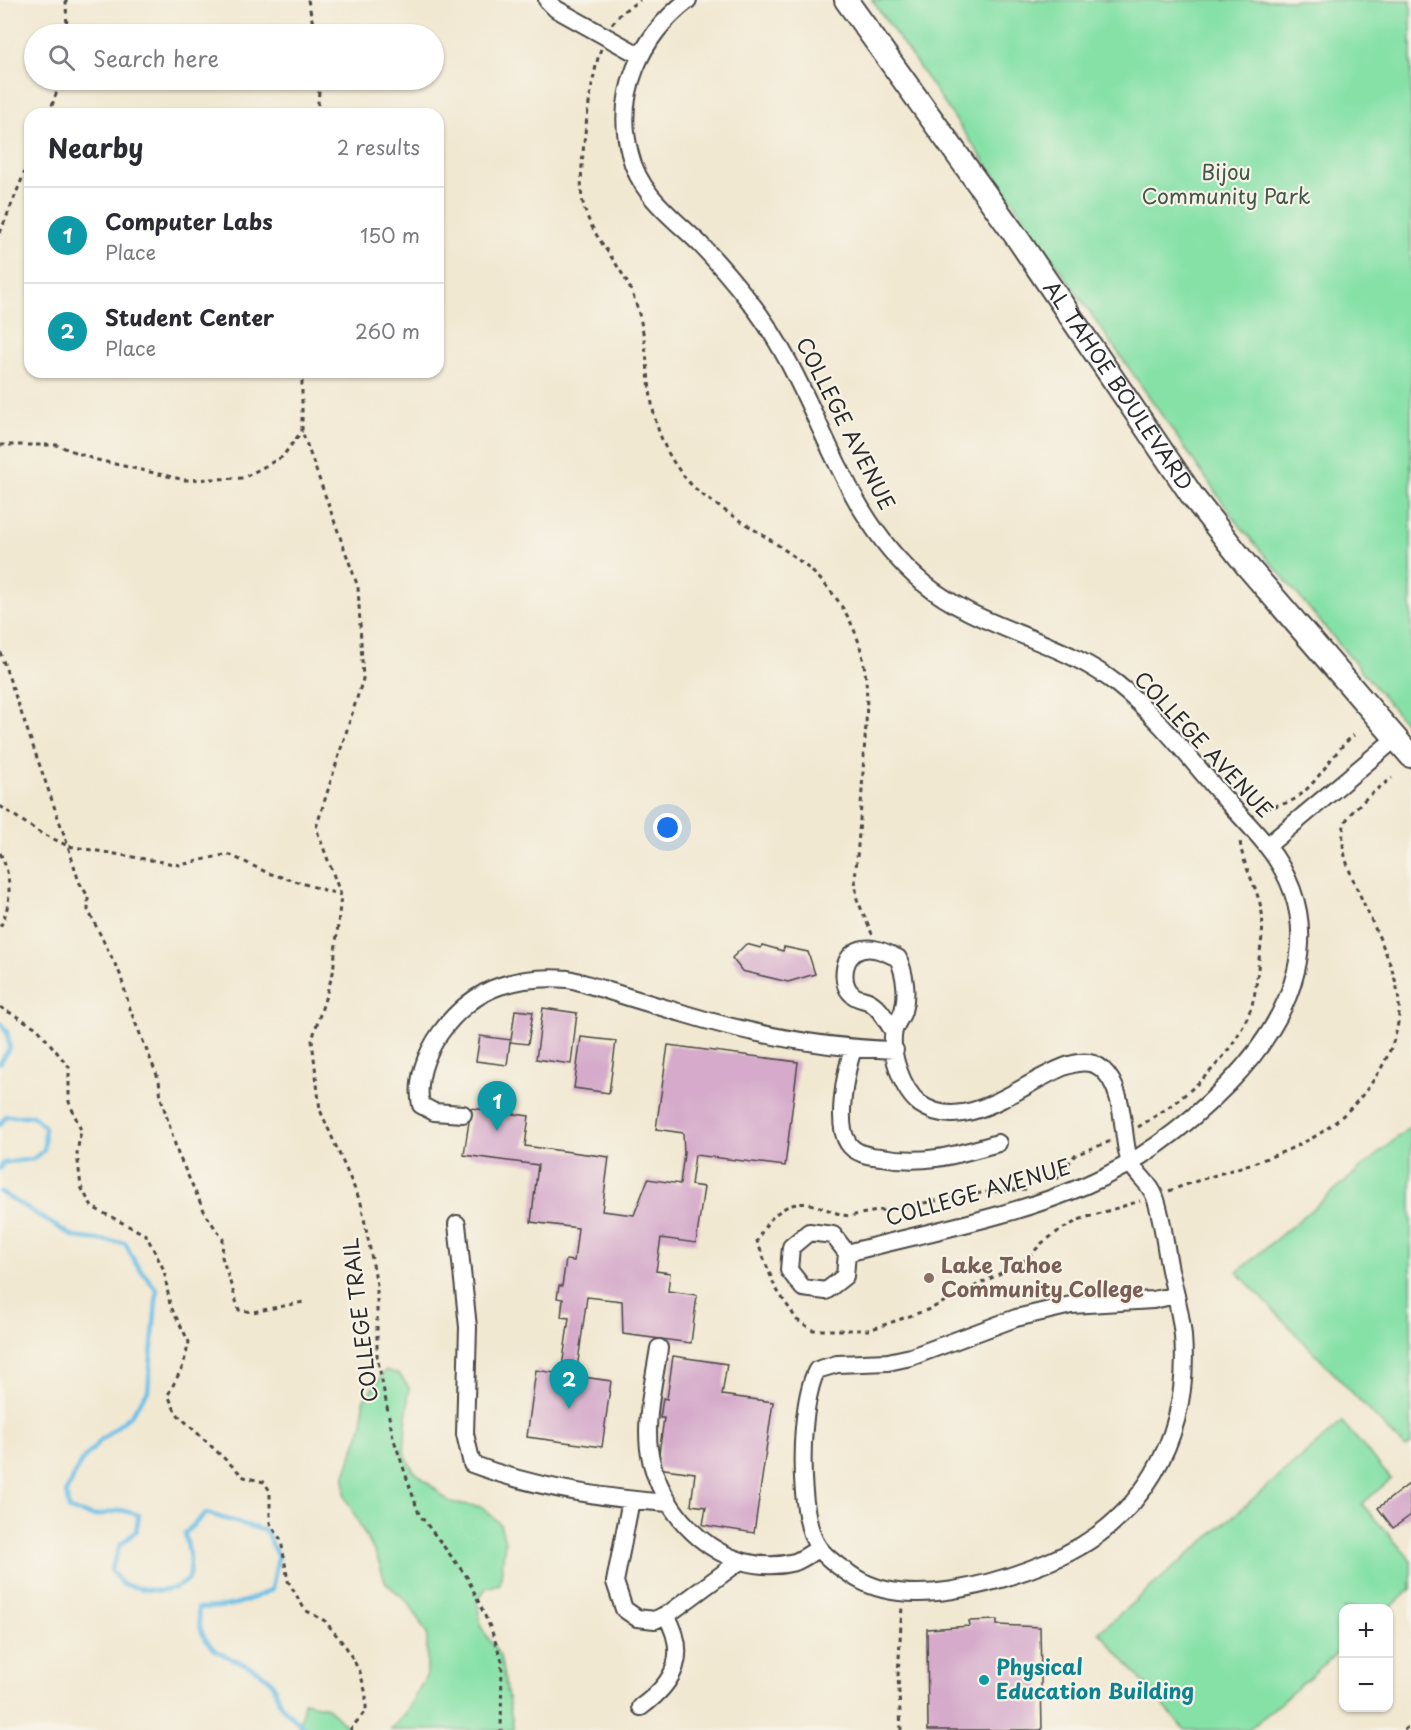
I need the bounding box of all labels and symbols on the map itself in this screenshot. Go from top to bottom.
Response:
park label: Bijou Community Park [1141,155,1311,211]
street label: AL TAHOE BOULEVARD [1037,273,1202,496]
street label: COLLEGE AVENUE [789,331,904,515]
street label: COLLEGE AVENUE [1128,663,1281,824]
your location [653,813,682,842]
pin: 1 [478,1082,516,1131]
street label: COLLEGE AVENUE [881,1149,1074,1233]
street label: COLLEGE TRAIL [333,1236,385,1404]
place label: Lake Tahoe Community College [941,1248,1144,1304]
marker: Lake Tahoe Community College [922,1271,936,1285]
pin: 2 [550,1360,588,1409]
place label: Physical Education Building [996,1650,1194,1706]
marker: Physical Education Building [977,1673,991,1687]

